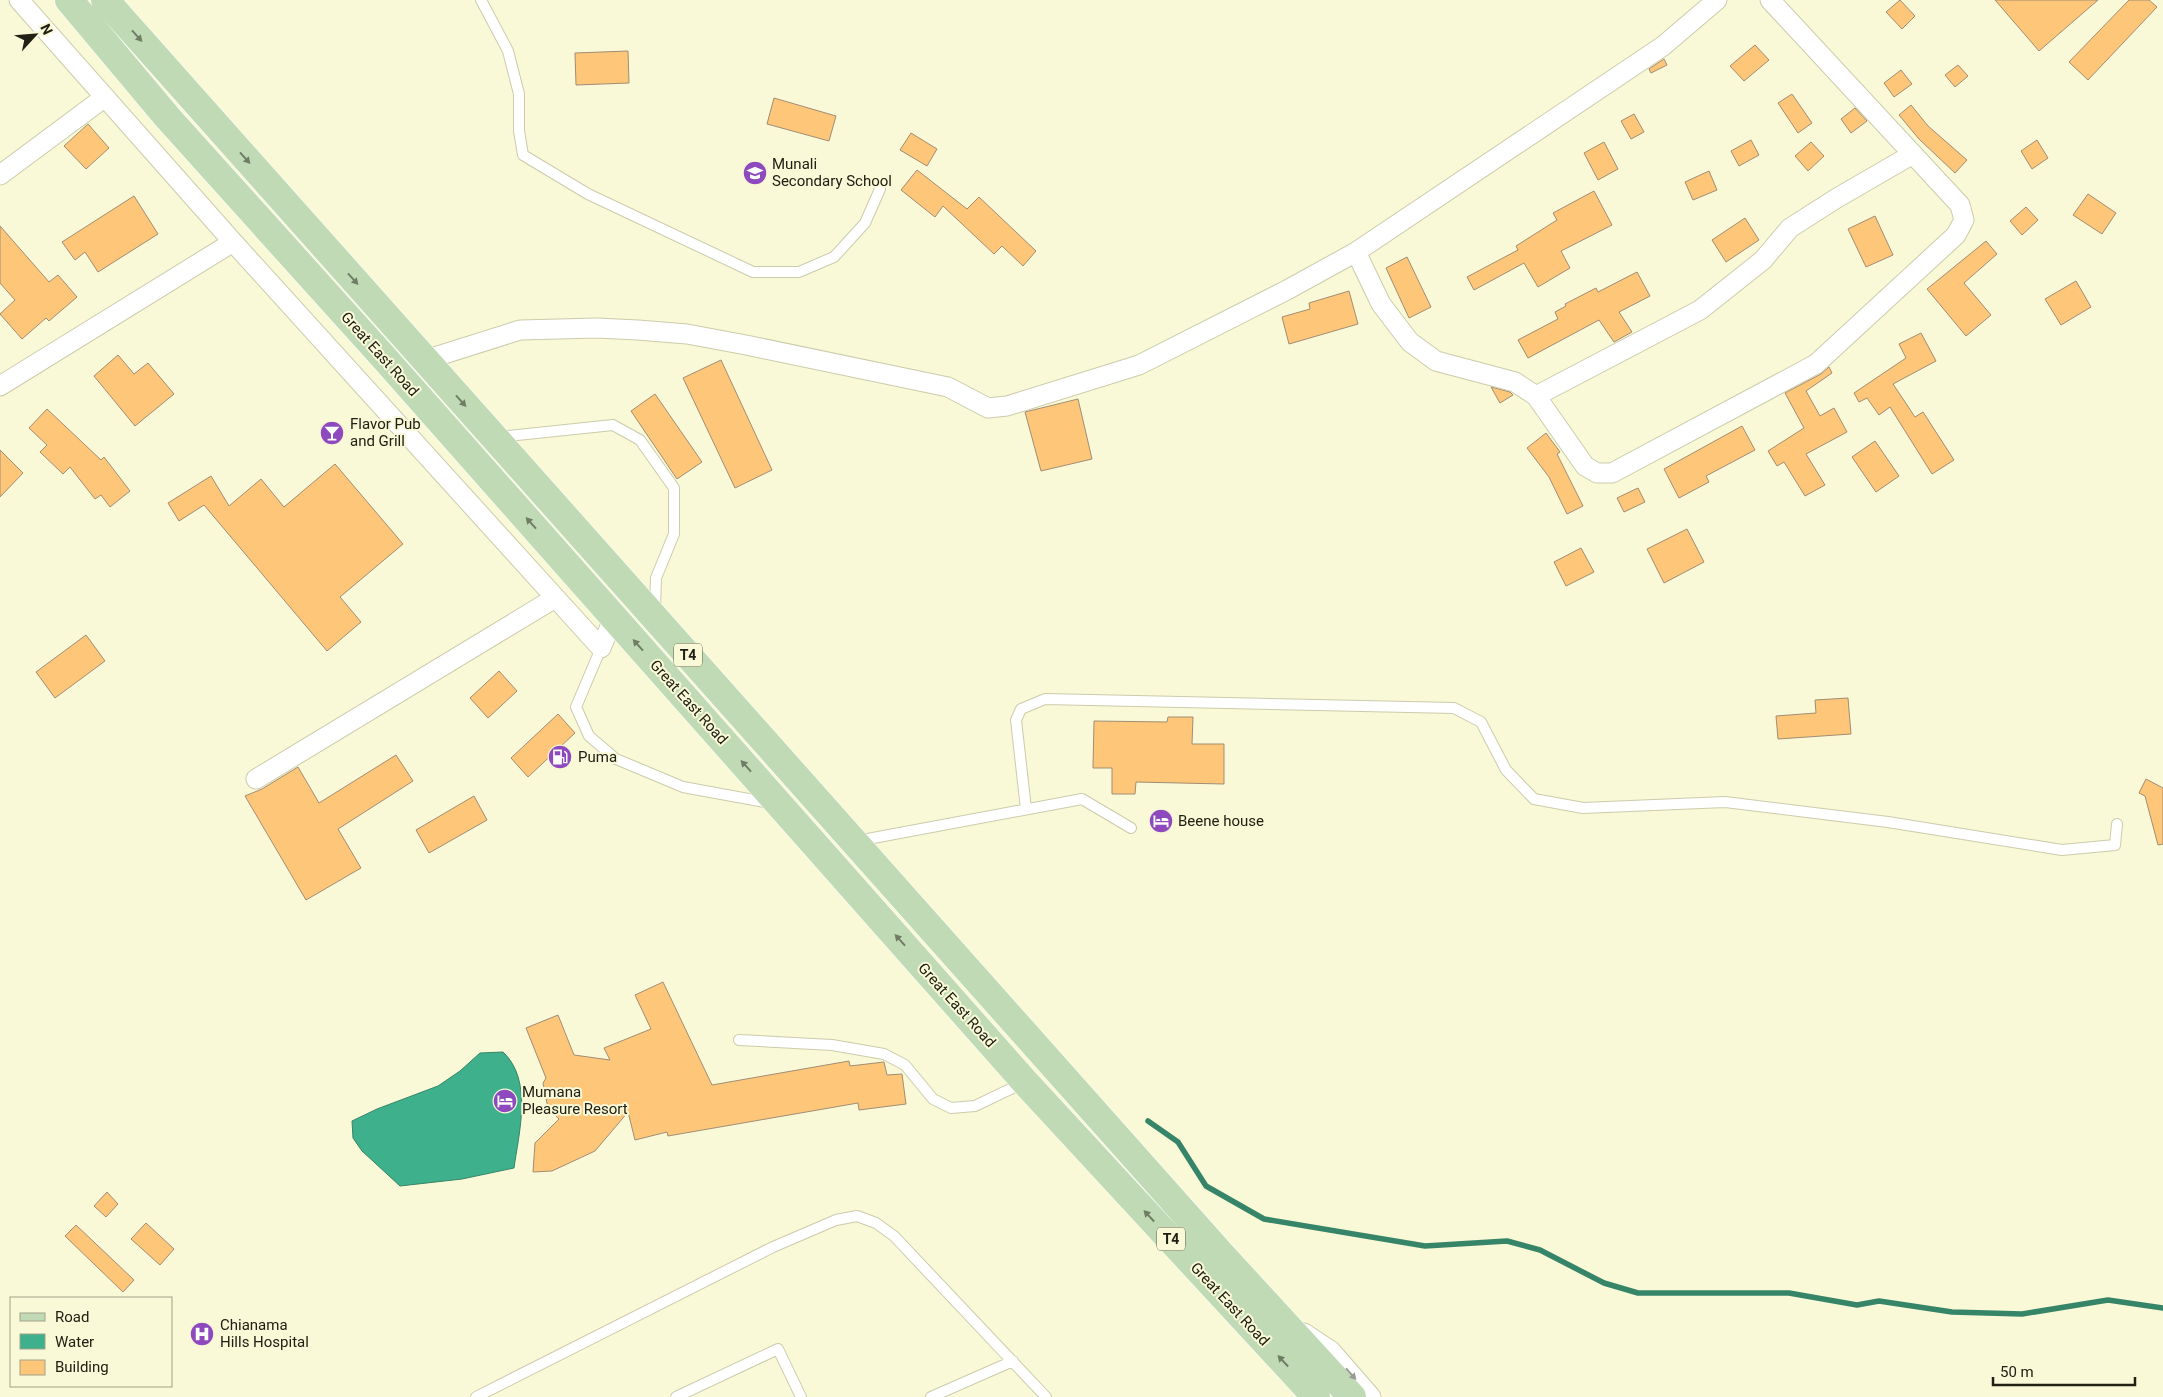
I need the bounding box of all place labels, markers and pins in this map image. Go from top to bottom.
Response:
place label: Munali Secondary School [772,155,892,190]
school or university icon: Munali Secondary School [742,160,768,186]
place label: Flavor Pub and Grill [350,415,421,450]
bar icon: Flavor Pub and Grill [319,420,345,446]
fuel station icon: Puma [547,744,573,770]
place label: Puma [578,748,617,766]
hotel icon: Beene house [1148,808,1174,834]
place label: Beene house [1178,812,1264,830]
place label: Mumana Pleasure Resort [522,1083,628,1118]
hotel icon: Mumana Pleasure Resort [492,1088,518,1114]
place label: Chianama Hills Hospital [220,1316,309,1351]
hospital icon: Chianama Hills Hospital [189,1321,215,1347]

